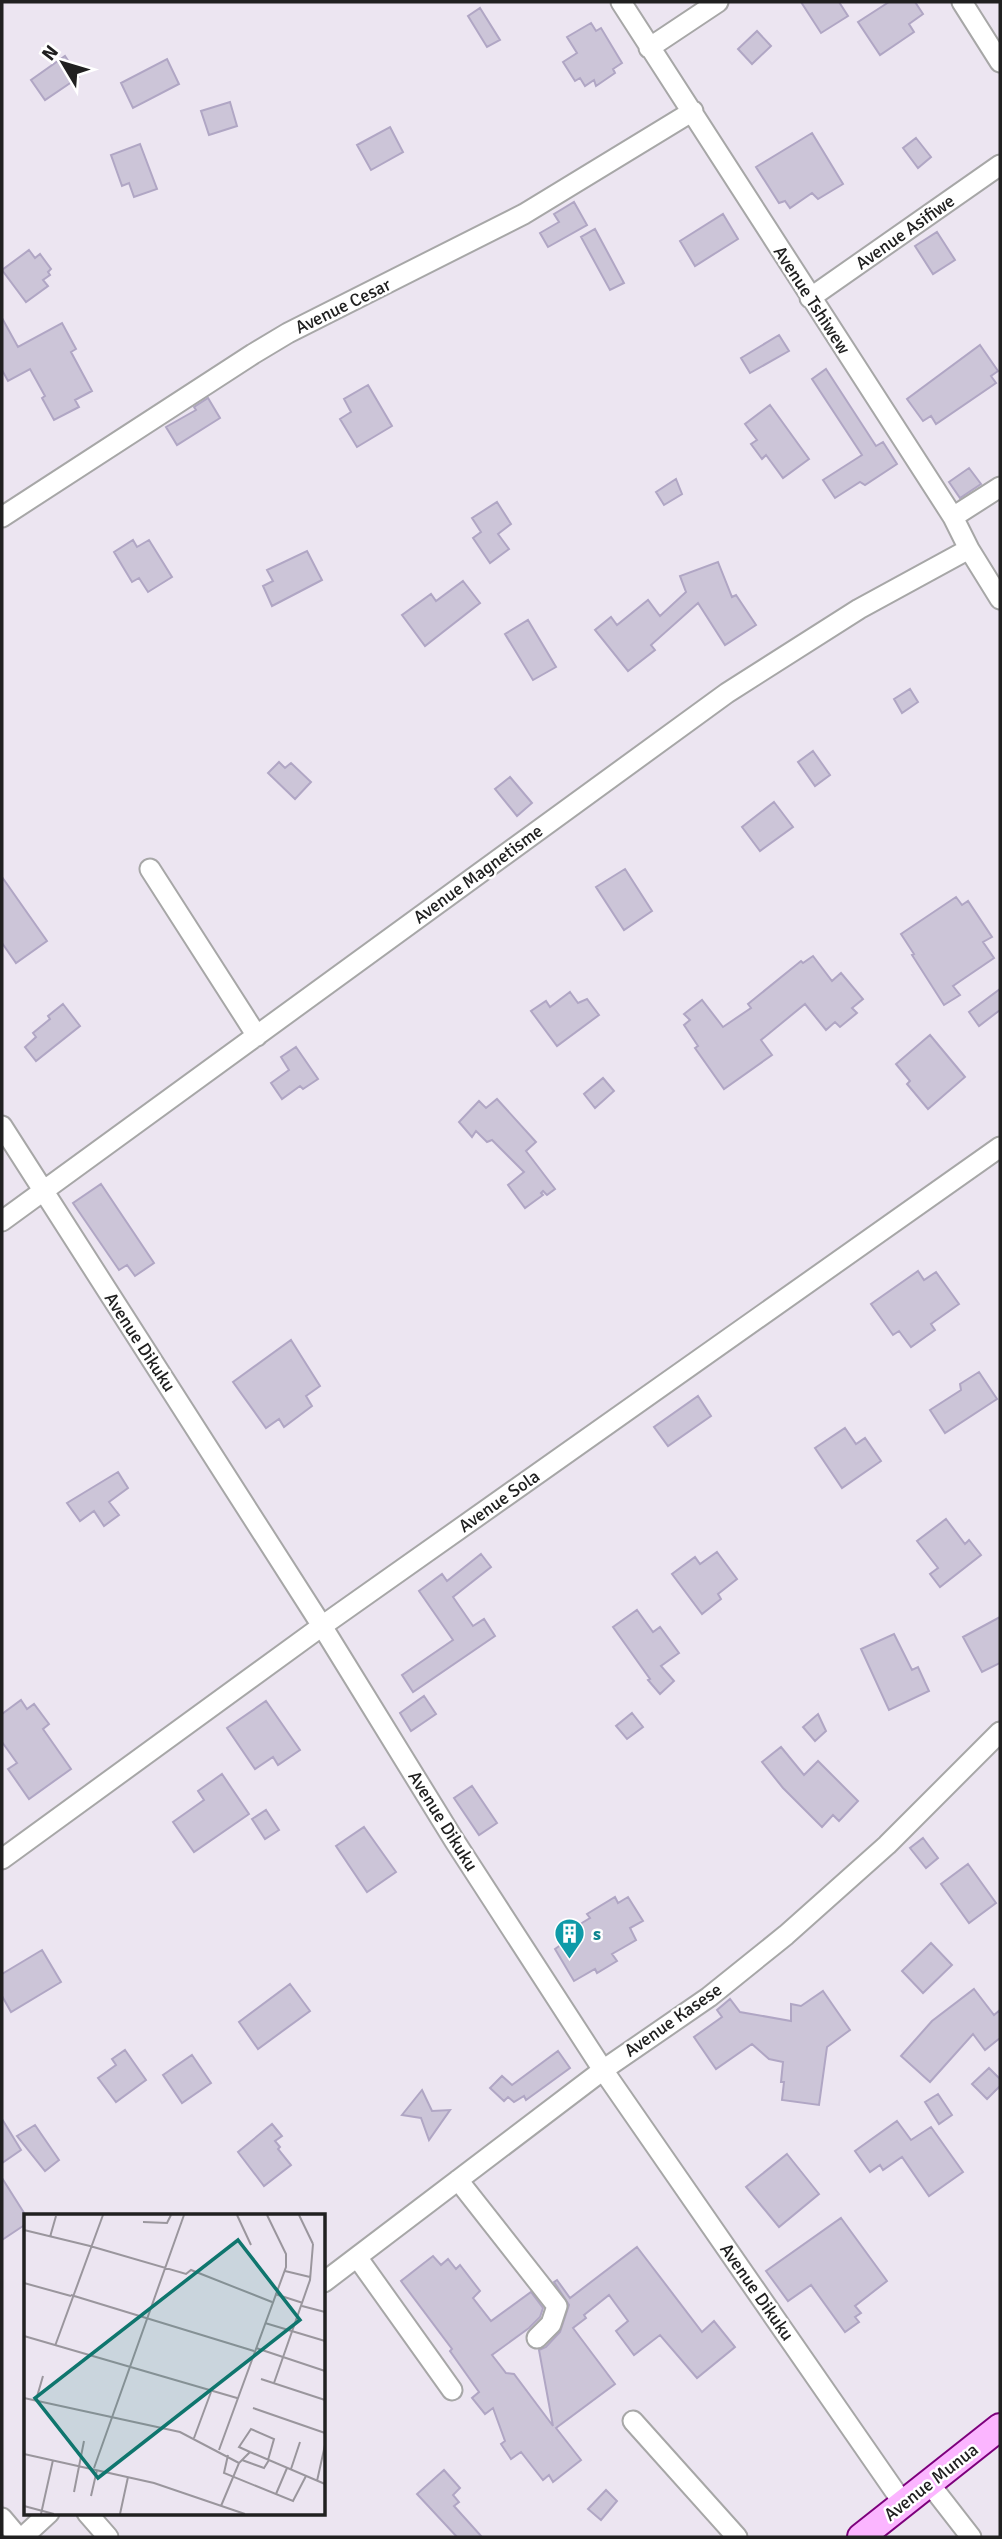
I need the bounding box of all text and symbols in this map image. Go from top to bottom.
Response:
north arrow [28,28,98,98]
text: N [37,41,64,66]
street label: Avenue Asifiwe [851,190,959,274]
street label: Avenue Tshiwew [769,242,855,358]
street label: Avenue Cesar [292,273,395,339]
street label: Avenue Magnetisme [409,820,547,928]
street label: Avenue Dikuku [100,1288,180,1396]
street label: Avenue Sola [454,1465,544,1537]
street label: Avenue Dikuku [403,1767,483,1875]
building icon: s [553,1917,587,1961]
place label: s [593,1923,601,1945]
street label: Avenue Kasese [620,1978,726,2062]
inset map [24,2214,326,2514]
street label: Avenue Dikuku [715,2239,799,2345]
street label: Avenue Munua [880,2438,982,2526]

